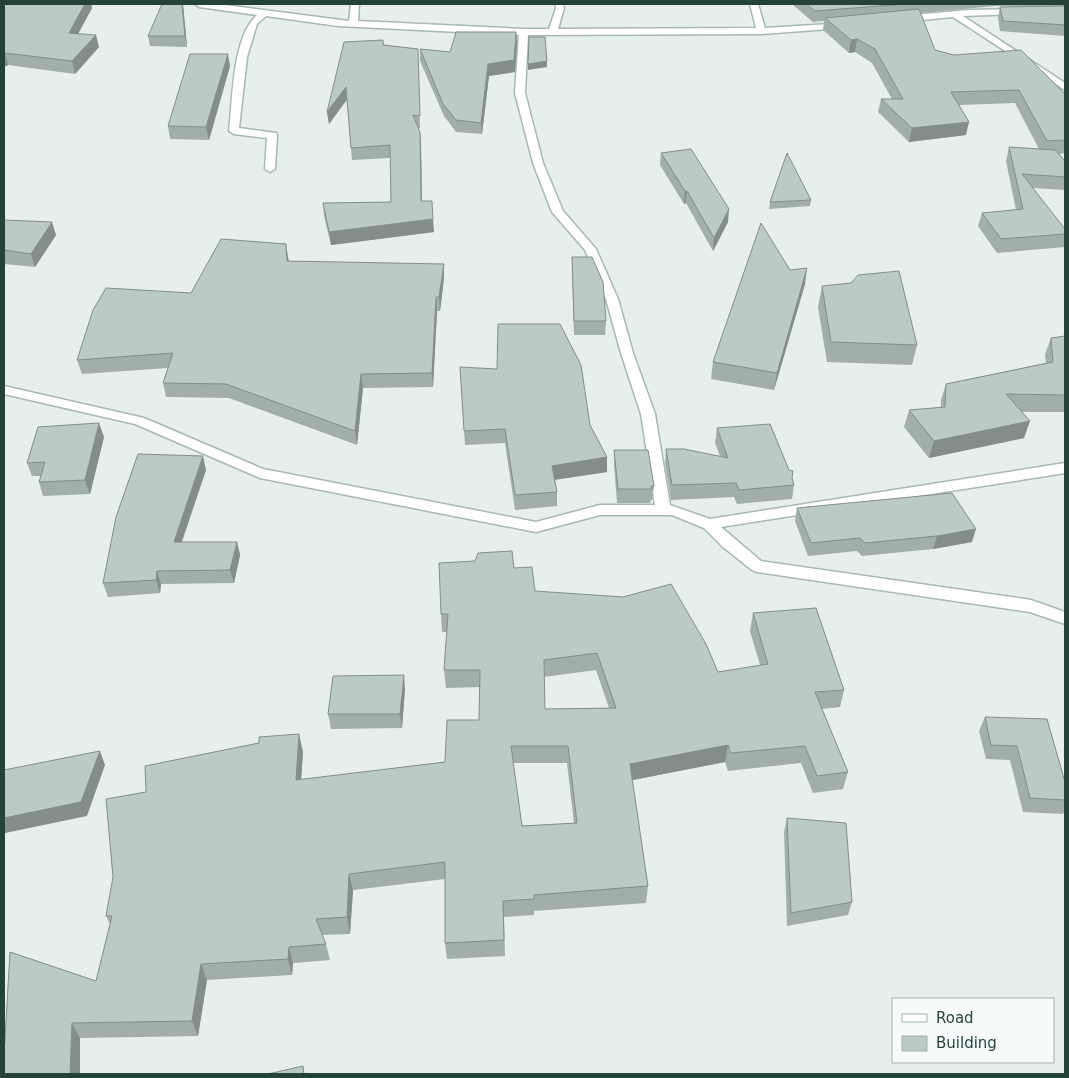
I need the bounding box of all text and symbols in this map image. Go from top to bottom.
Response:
legend [892,998,1054,1063]
text: Road [936,1009,974,1027]
text: Building [936,1034,997,1052]

